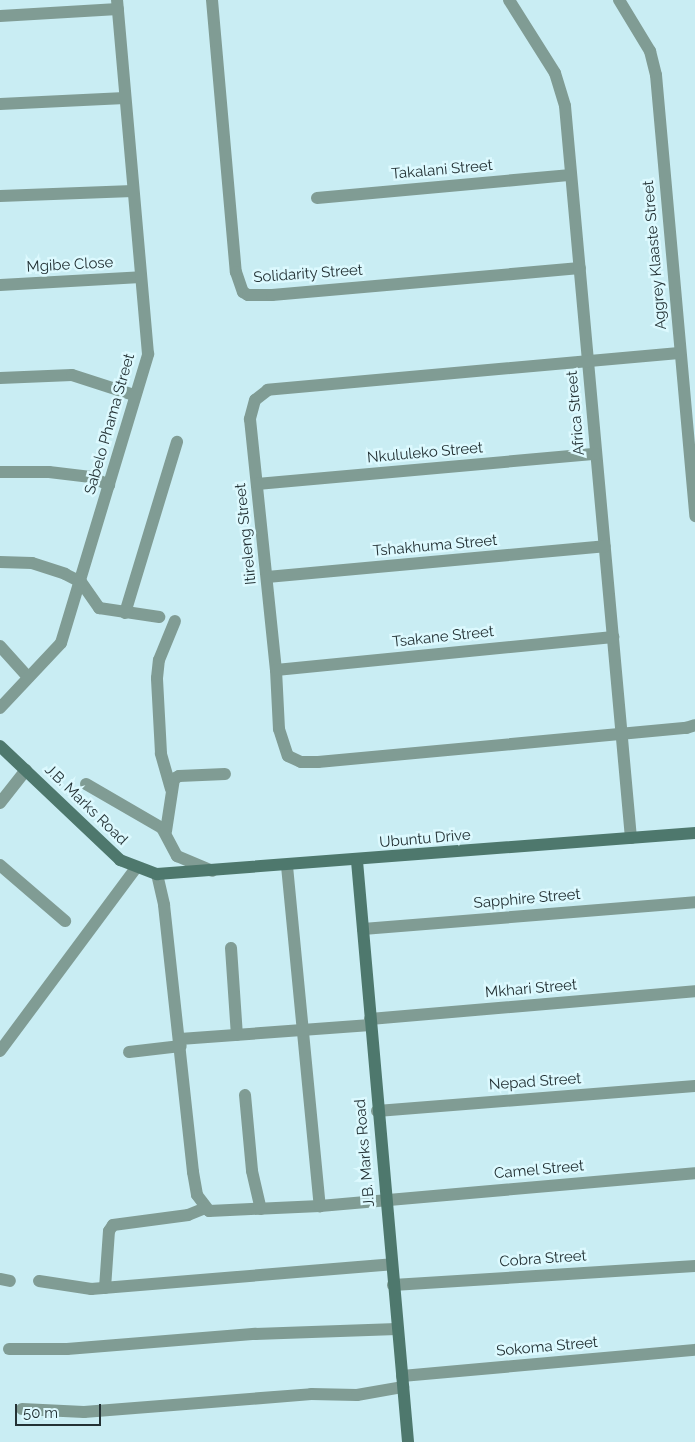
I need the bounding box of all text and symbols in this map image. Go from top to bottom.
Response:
street label: Takalani Street [391,157,493,183]
street label: Aggrey Klaaste Street [639,179,671,331]
street label: Mgibe Close [26,254,114,276]
street label: Solidarity Street [253,261,363,287]
street label: Sabelo Phama Street [81,351,139,497]
street label: Africa Street [563,370,589,456]
street label: Nkululeko Street [366,439,484,467]
street label: Itireleng Street [232,482,260,586]
street label: Tshakhuma Street [372,532,498,560]
street label: Tsakane Street [391,623,495,651]
street label: J.B. Marks Road [41,761,131,849]
street label: Ubuntu Drive [379,826,471,852]
street label: Sapphire Street [473,885,581,913]
street label: Mkhari Street [484,976,578,1002]
street label: Nepad Street [488,1070,582,1094]
street label: J.B. Marks Road [351,1098,379,1208]
street label: Camel Street [493,1157,585,1183]
street label: Cobra Street [499,1247,587,1271]
street label: Sokoma Street [495,1334,599,1360]
scale bar [18,1394,104,1426]
text: 50 m [23,1404,58,1422]

